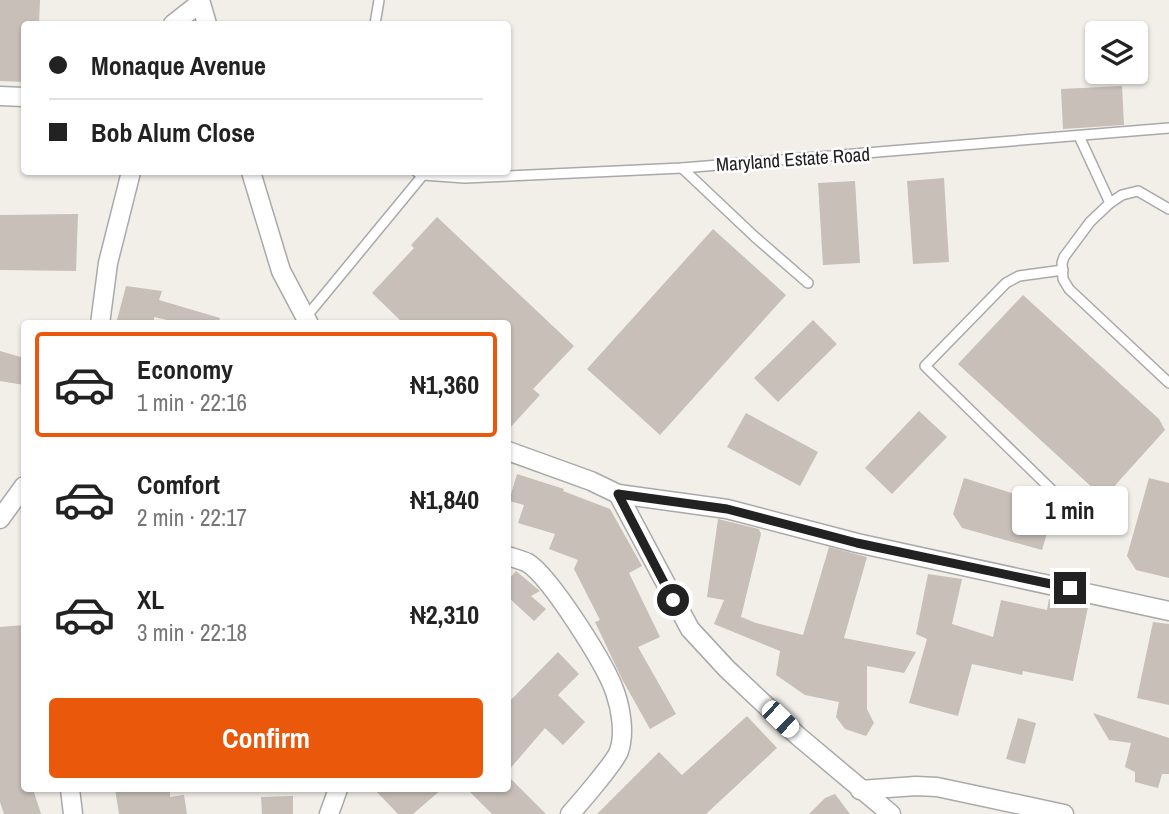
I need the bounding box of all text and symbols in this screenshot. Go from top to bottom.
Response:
map controls [1085,21,1148,84]
button: layers [1085,21,1148,84]
text: Monaque Avenue [91,48,266,83]
text: Bob Alum Close [91,115,255,150]
street label: Maryland Estate Road [715,141,871,177]
text: Economy [137,352,233,387]
icon: car [53,353,116,416]
text: ₦1,360 [410,367,479,402]
text: 1 min · 22:16 [137,387,247,418]
text: Comfort [137,467,220,502]
icon: car [53,468,116,531]
text: ₦1,840 [410,482,479,517]
callout: 1 min [1012,486,1128,536]
text: 1 min [1045,495,1095,526]
text: 2 min · 22:17 [137,502,247,533]
route end [1054,572,1086,604]
text: XL [137,582,164,617]
icon: car [53,583,116,646]
route start [657,584,689,616]
text: ₦2,310 [410,597,479,632]
text: 3 min · 22:18 [137,617,247,648]
car [758,697,803,741]
button: Confirm [49,698,483,778]

